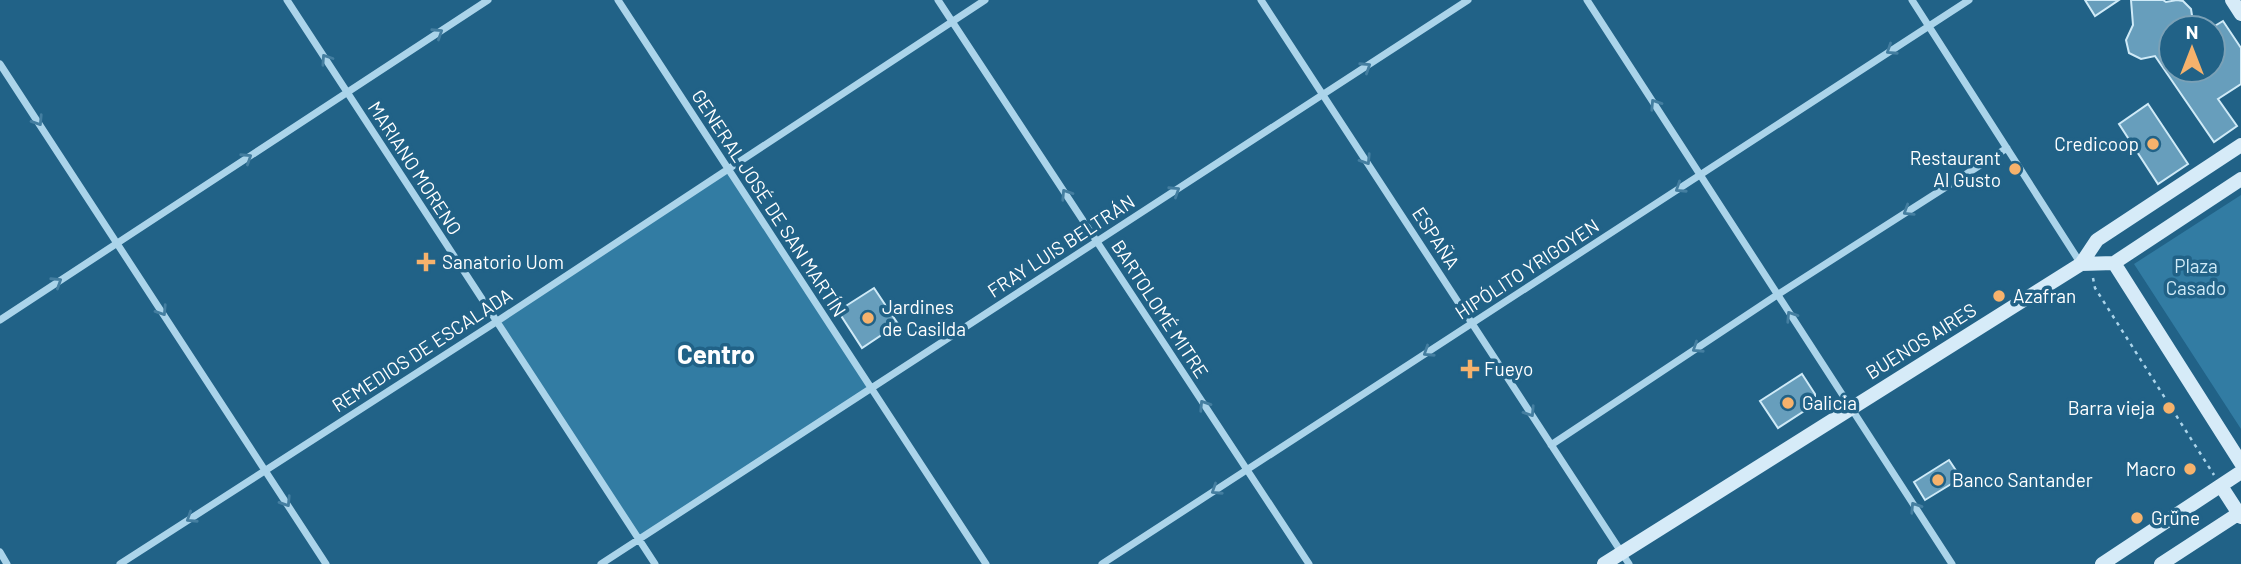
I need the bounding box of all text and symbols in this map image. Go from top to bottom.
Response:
north arrow [2157,14,2227,84]
text: N [2186,20,2198,43]
one-way arrow [430,28,443,41]
one-way arrow [1886,42,1899,54]
one-way arrow [321,53,334,66]
one-way arrow [1358,62,1371,75]
street label: GENERAL JOSÉ DE SAN MARTÍN [687,85,852,321]
street label: MARIANO MORENO [364,97,467,239]
one-way arrow [1650,99,1663,112]
one-way arrow [29,113,42,126]
place label: Credicoop [2054,132,2139,155]
marker: Credicoop [2145,136,2161,152]
place label: Restaurant Al Gusto [1910,146,2001,191]
one-way arrow [1357,152,1370,165]
one-way arrow [240,153,253,166]
marker: Restaurant Al Gusto [2007,161,2023,177]
one-way arrow [1675,180,1688,192]
one-way arrow [1167,186,1180,199]
street label: FRAY LUIS BELTRÁN [983,189,1139,302]
one-way arrow [1062,189,1074,202]
street label: ESPAÑA [1408,202,1465,273]
one-way arrow [1903,203,1916,216]
street label: HIPÓLITO YRIGOYEN [1450,213,1603,324]
street label: BARTOLOMÉ MITRE [1107,235,1214,382]
place label: Sanatorio Uom [442,250,564,273]
marker: Sanatorio Uom [416,252,436,272]
park label: Plaza Casado [2166,254,2226,299]
one-way arrow [49,278,62,291]
street label: REMEDIOS DE ESCALADA [327,283,516,416]
place label: Azafran [2013,284,2076,307]
marker: Azafran [1991,288,2007,304]
place label: Jardines de Casilda [882,295,966,340]
street label: BUENOS AIRES [1861,297,1980,384]
one-way arrow [154,304,167,317]
marker: Jardines de Casilda [860,310,876,326]
one-way arrow [1786,311,1799,324]
district label: Centro [677,338,755,369]
one-way arrow [1692,340,1705,352]
one-way arrow [1422,344,1435,357]
place label: Fueyo [1484,357,1533,380]
marker: Fueyo [1462,361,1478,377]
place label: Galicia [1802,391,1857,414]
marker: Galicia [1780,395,1796,411]
place label: Barra vieja [2068,396,2155,419]
one-way arrow [1199,400,1212,413]
marker: Barra vieja [2161,400,2177,416]
one-way arrow [1521,404,1534,417]
place label: Macro [2126,457,2176,480]
marker: Macro [2182,461,2198,477]
place label: Banco Santander [1952,468,2093,491]
marker: Banco Santander [1930,472,1946,488]
one-way arrow [1211,481,1224,494]
one-way arrow [277,495,290,508]
one-way arrow [1911,502,1923,515]
place label: Grüne [2151,506,2200,529]
one-way arrow [186,510,199,523]
marker: Grüne [2129,510,2145,526]

